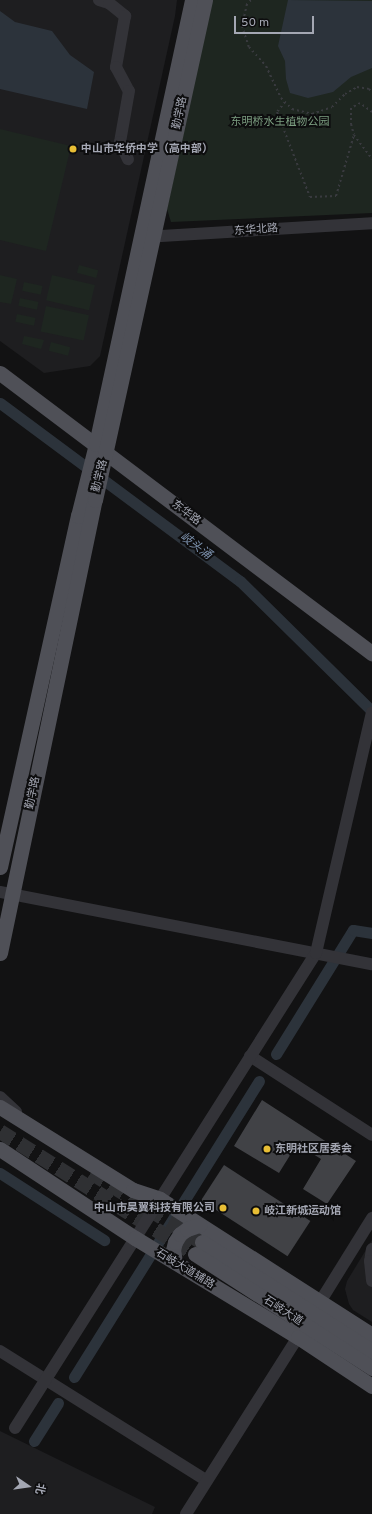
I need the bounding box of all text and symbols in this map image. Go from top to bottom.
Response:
scale bar [236,8,316,34]
text: 50 m [241,15,269,31]
street label: 勤学路 [170,95,190,131]
park label: 东明桥水生植物公园 [231,115,329,129]
place label: 中山市华侨中学（高中部） [81,142,213,156]
marker: 中山市华侨中学（高中部） [68,144,78,154]
street label: 东华北路 [234,222,278,238]
street label: 勤学路 [90,458,110,494]
street label: 东华路 [169,498,203,528]
water label: 岐头涌 [176,531,214,563]
street label: 勤学路 [23,775,43,811]
place label: 东明社区居委会 [275,1142,352,1156]
marker: 东明社区居委会 [262,1144,272,1154]
place label: 中山市昊翼科技有限公司 [94,1201,215,1215]
marker: 中山市昊翼科技有限公司 [218,1203,228,1213]
place label: 岐江新城运动馆 [264,1204,341,1218]
marker: 岐江新城运动馆 [251,1206,261,1216]
street label: 石岐大道辅路 [153,1246,217,1292]
street label: 石岐大道 [261,1293,305,1329]
north arrow [8,1466,48,1506]
text: 北 [32,1482,48,1496]

